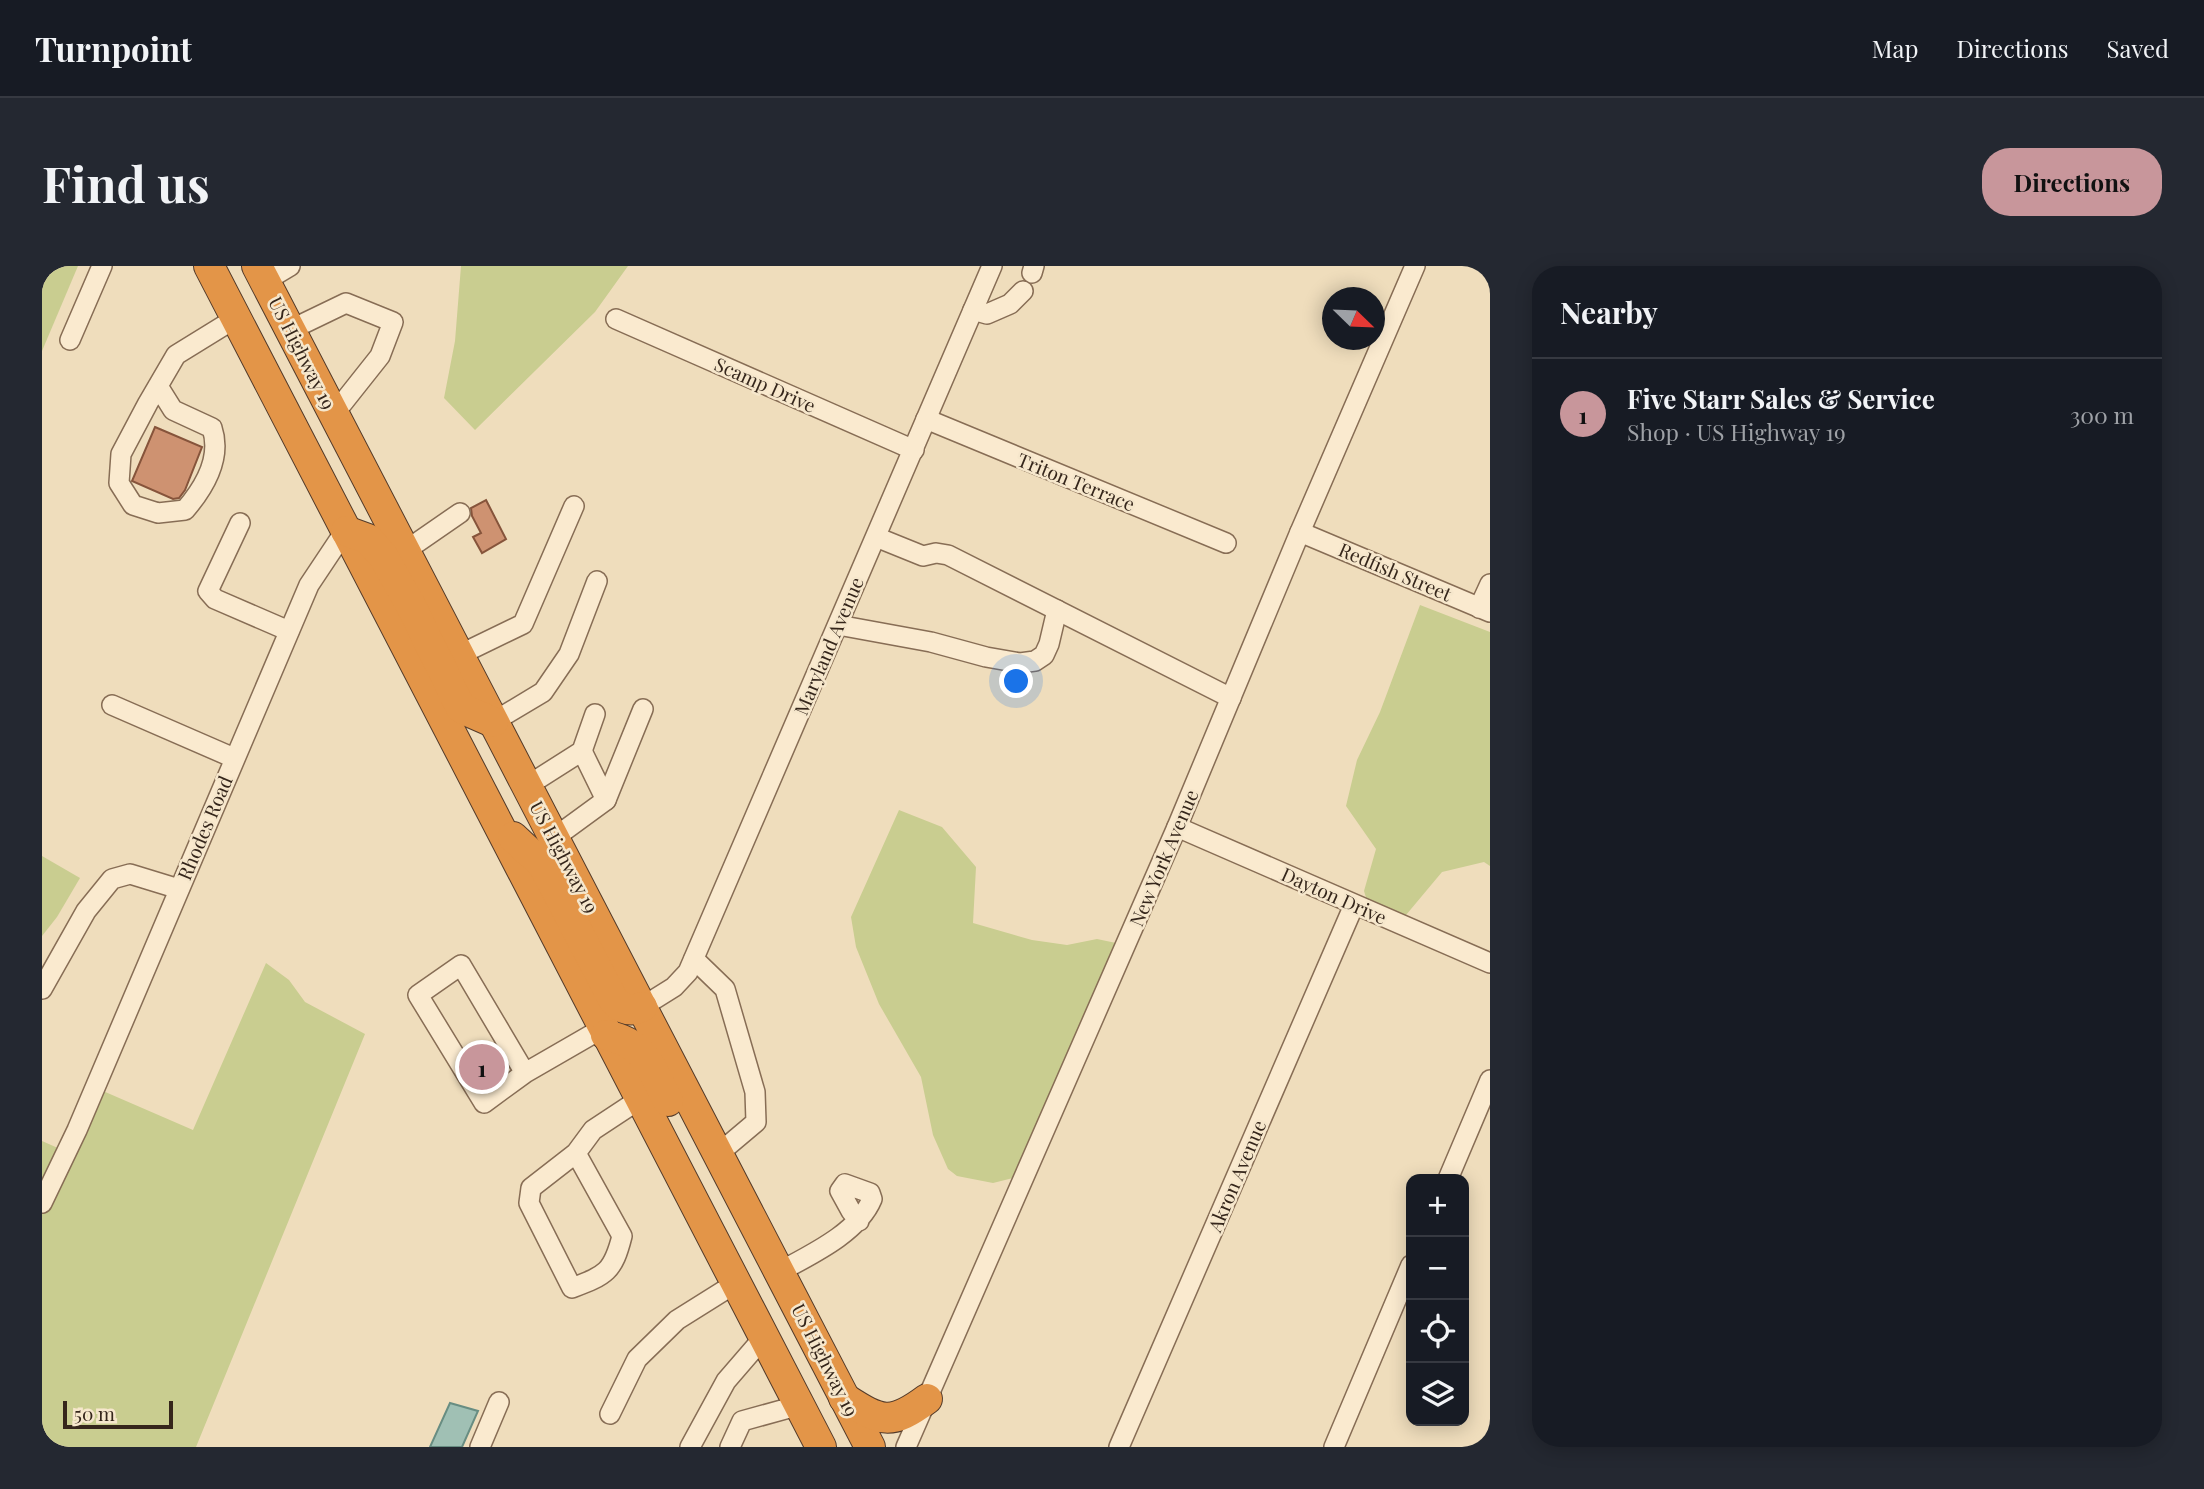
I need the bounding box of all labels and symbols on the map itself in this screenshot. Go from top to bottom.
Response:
north arrow [1322,287,1385,350]
street label: US Highway 19 [263,292,342,413]
street label: Scamp Drive [711,350,820,418]
street label: Triton Terrace [1014,446,1139,516]
street label: Redfish Street [1335,536,1456,607]
street label: Maryland Avenue [787,573,869,719]
your location [999,664,1033,698]
street label: Rhodes Road [170,771,238,884]
street label: New York Avenue [1123,785,1204,930]
street label: US Highway 19 [524,796,605,917]
street label: Dayton Drive [1278,860,1391,930]
pin: 1 [459,1041,505,1093]
street label: Akron Avenue [1200,1116,1271,1236]
street label: US Highway 19 [786,1299,865,1420]
scale bar [63,1398,173,1430]

